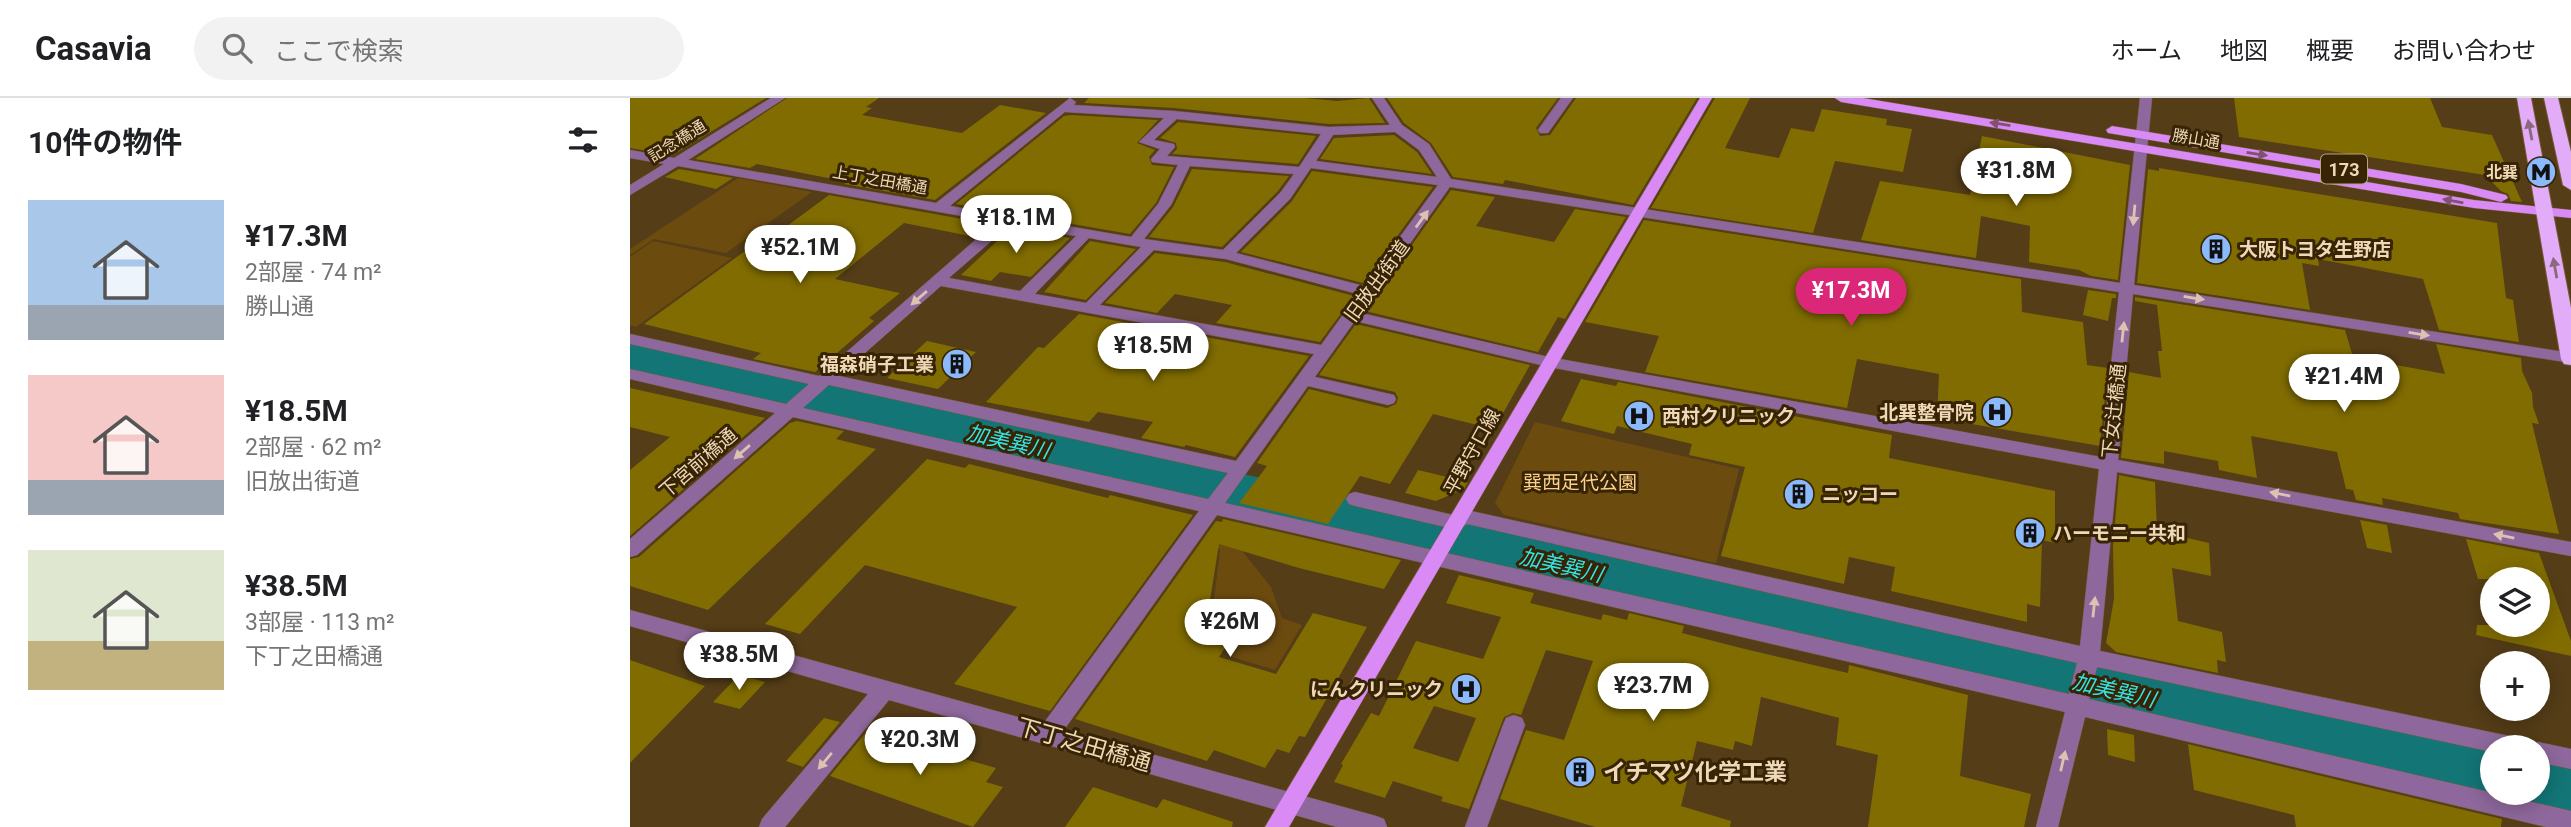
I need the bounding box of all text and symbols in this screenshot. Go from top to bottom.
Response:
search box [194,17,684,80]
text: Casavia [35,29,152,68]
icon: search [218,29,256,67]
text: ここで検索 [274,36,404,66]
text: ホーム [2111,37,2182,65]
text: 地図 [2220,37,2268,65]
text: 概要 [2306,37,2354,65]
text: お問い合わせ [2392,37,2536,65]
street label: 記念橋通 [645,116,709,166]
one-way arrow [1989,118,2011,129]
one-way arrow [2524,119,2535,141]
icon: filters [564,121,602,159]
text: 10件の物件 [28,125,182,160]
street label: 勝山通 [2171,125,2221,153]
pin: ¥31.8M [1959,148,2073,208]
one-way arrow [2246,149,2268,160]
road number: 173 [2321,154,2367,184]
metro station icon: 北巽 [2524,155,2558,189]
text: ¥31.8M [1977,157,2055,184]
street label: 上丁之田橋通 [831,162,929,198]
place label: 北巽 [2486,163,2518,182]
pin: ¥18.1M [959,195,1073,255]
one-way arrow [2442,195,2464,206]
text: ¥18.1M [977,204,1055,231]
one-way arrow [2128,204,2139,226]
one-way arrow [1415,210,1429,228]
text: ¥17.3M [245,218,348,253]
pin: ¥52.1M [743,226,857,285]
icon: home [84,228,168,312]
building icon: 大阪トヨタ生野店 [2199,232,2233,266]
text: ¥52.1M [761,234,839,261]
street label: 旧放出街道 [1340,236,1414,326]
place label: 大阪トヨタ生野店 [2239,238,2391,261]
one-way arrow [2549,257,2560,279]
text: 2部屋 · 74 m² [245,259,382,286]
pin: ¥17.3M [1794,268,1908,328]
text: ¥17.3M [1812,277,1890,304]
one-way arrow [911,290,928,305]
text: 勝山通 [245,293,314,320]
one-way arrow [2184,293,2206,304]
one-way arrow [2117,321,2128,343]
pin: ¥18.5M [1096,324,1210,383]
one-way arrow [2408,329,2430,340]
text: ¥18.5M [1114,332,1192,359]
building icon: 福森硝子工業 [940,347,974,381]
place label: 福森硝子工業 [820,353,934,376]
pin: ¥21.4M [2287,354,2401,414]
street label: 下女辻橋通 [2098,363,2130,459]
text: ¥21.4M [2305,363,2383,390]
text: ¥18.5M [245,393,348,428]
hospital icon: 北巽整骨院 [1980,395,2014,429]
hospital icon: 西村クリニック [1622,399,1656,433]
place label: 北巽整骨院 [1879,401,1974,424]
icon: home [84,403,168,487]
street label: 平野守口線 [1439,405,1505,499]
place label: 西村クリニック [1662,405,1795,428]
water label: 加美巽川 [964,421,1054,464]
street label: 下宮前橋通 [655,423,741,503]
text: 2部屋 · 62 m² [245,434,382,461]
one-way arrow [734,444,751,459]
text: 旧放出街道 [245,468,360,495]
park label: 巽西足代公園 [1523,471,1637,494]
building icon: ニッコー [1782,477,1816,511]
place label: ニッコー [1822,483,1898,506]
one-way arrow [2269,489,2291,500]
building icon: ハーモニー共和 [2013,516,2047,550]
place label: ハーモニー共和 [2053,522,2186,545]
one-way arrow [2493,531,2515,542]
water label: 加美巽川 [1517,545,1607,588]
map controls [2480,567,2550,805]
button: layers [2480,567,2550,637]
text: ¥38.5M [245,568,348,603]
icon: home [84,578,168,662]
one-way arrow [2089,596,2100,618]
pin: ¥26M [1189,600,1271,659]
text: ¥26M [1201,608,1259,635]
text: 3部屋 · 113 m² [245,609,394,636]
pin: ¥38.5M [682,632,796,692]
text: ¥38.5M [700,641,778,668]
text: 下丁之田橋通 [245,643,383,670]
button: + [2480,651,2550,721]
pin: ¥23.7M [1596,664,1710,723]
water label: 加美巽川 [2070,670,2160,713]
hospital icon: にんクリニック [1449,672,1483,706]
text: ¥23.7M [1614,672,1692,699]
place label: にんクリニック [1310,678,1443,701]
street label: 下丁之田橋通 [1014,713,1154,777]
pin: ¥20.3M [863,718,977,777]
text: ¥20.3M [881,726,959,753]
button: − [2480,735,2550,805]
one-way arrow [2058,750,2069,772]
one-way arrow [817,752,833,770]
building icon: イチマツ化学工業 [1563,755,1597,789]
place label: イチマツ化学工業 [1603,759,1787,786]

